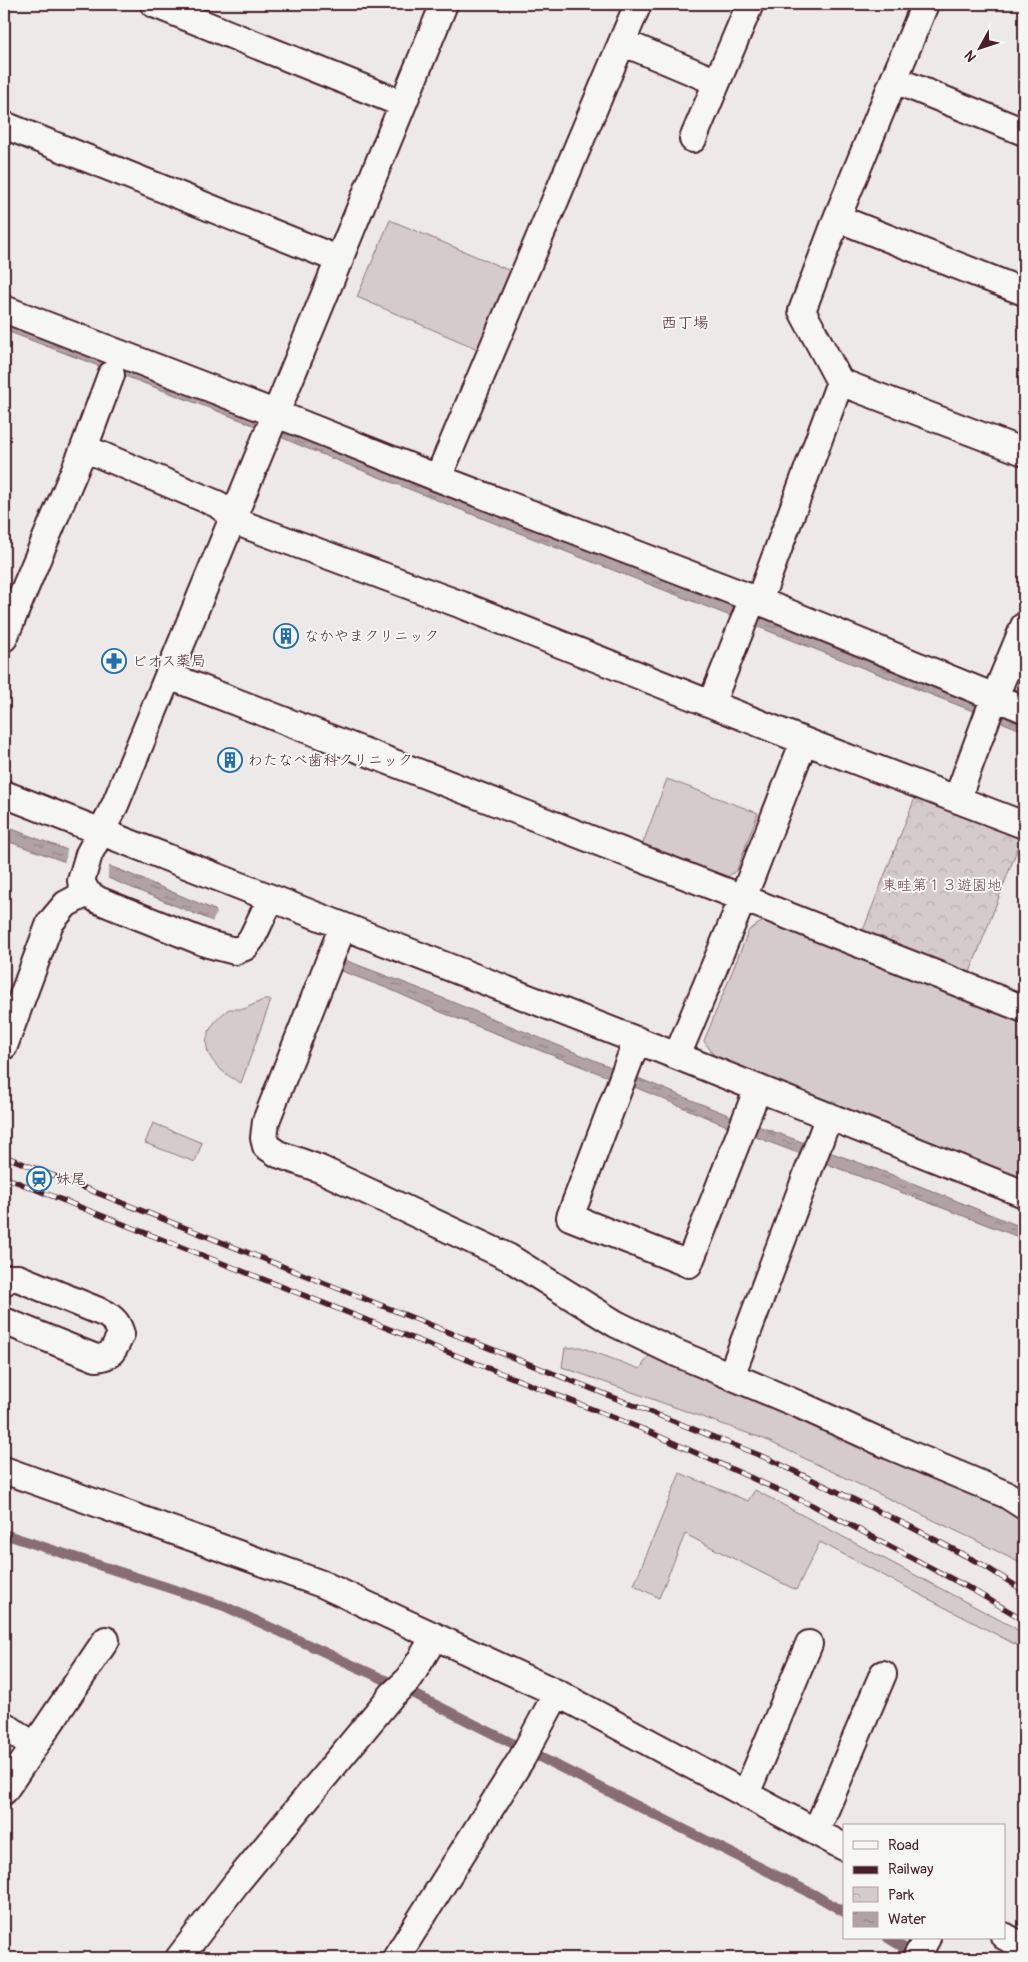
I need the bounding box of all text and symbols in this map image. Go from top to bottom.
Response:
north arrow [956,22,1006,72]
text: N [961,47,980,65]
district label: 西丁場 [661,313,709,333]
building icon: なかやまクリニック [273,623,299,649]
place label: なかやまクリニック [304,627,439,646]
pharmacy icon: ビオス薬局 [101,648,127,674]
place label: ビオス薬局 [132,652,206,671]
building icon: わたなべ歯科クリニック [217,747,243,773]
place label: わたなべ歯科クリニック [248,751,413,770]
park label: 東畦第１３遊園地 [882,876,1002,895]
station icon: 妹尾 [26,1166,52,1192]
place label: 妹尾 [56,1170,86,1189]
legend [843,1824,1006,1940]
text: Road [888,1836,919,1855]
text: Railway [888,1860,934,1879]
text: Park [888,1886,915,1905]
text: Water [888,1910,927,1929]

